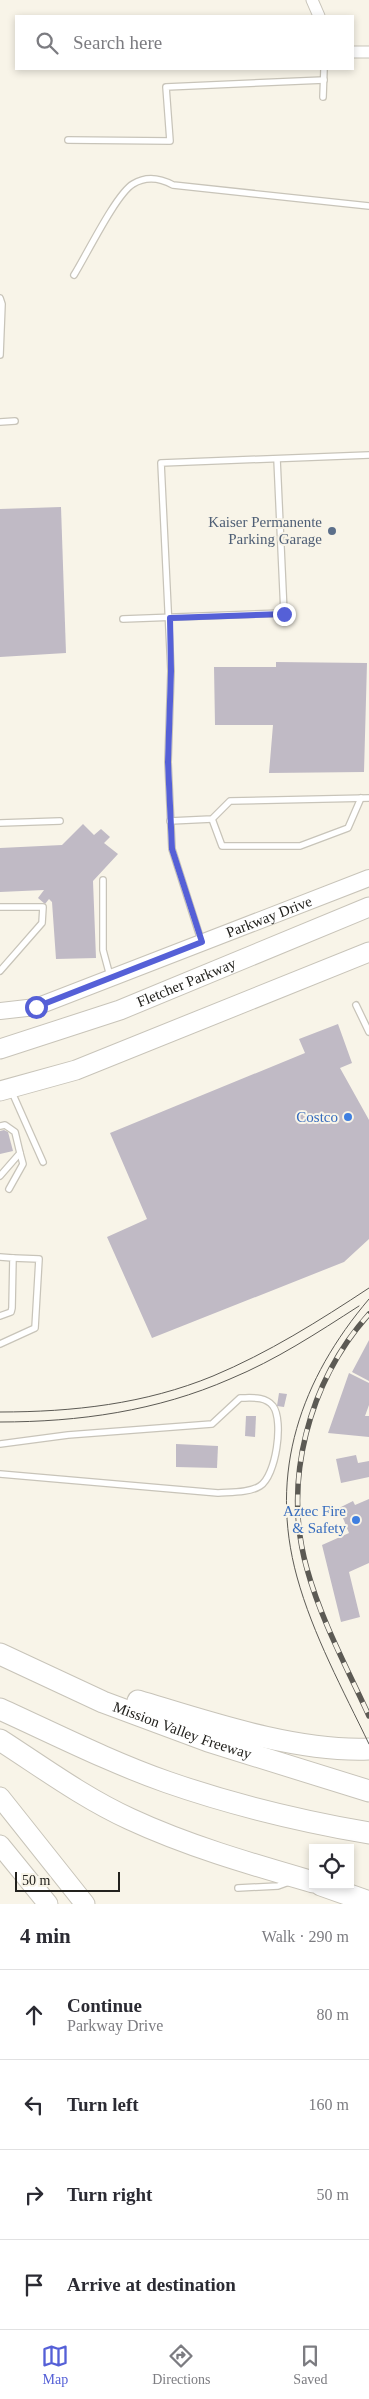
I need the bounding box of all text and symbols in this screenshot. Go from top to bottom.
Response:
search box [15,15,354,70]
icon: search [33,29,61,57]
text: Search here [73,32,162,53]
place label: Kaiser Permanente Parking Garage [208,514,322,547]
marker: Kaiser Permanente Parking Garage [326,525,338,537]
route end [273,603,296,626]
street label: Parkway Drive [224,893,314,941]
street label: Fletcher Parkway [135,955,239,1010]
route start [25,996,48,1019]
place label: Costco [296,1109,338,1125]
marker: Costco [342,1111,354,1123]
place label: Aztec Fire & Safety [283,1503,346,1536]
marker: Aztec Fire & Safety [350,1514,362,1526]
street label: Mission Valley Freeway [111,1699,254,1762]
map controls [309,1844,354,1889]
button: locate [309,1844,354,1889]
scale bar [15,1869,120,1892]
text: 50 m [22,1873,50,1888]
text: 4 min [20,1924,71,1948]
text: Walk · 290 m [262,1928,349,1945]
text: Continue [67,1995,142,2016]
icon: ahead [20,2001,48,2029]
text: 80 m [317,2006,349,2023]
text: Parkway Drive [67,2017,163,2034]
icon: left [20,2091,48,2119]
text: Turn left [67,2094,139,2115]
text: 160 m [309,2096,349,2113]
icon: right [20,2181,48,2209]
text: Turn right [67,2184,152,2205]
text: 50 m [317,2186,349,2203]
icon: arrive [20,2271,48,2299]
text: Arrive at destination [67,2274,236,2295]
tab: Map [41,2342,69,2388]
tab: Directions [152,2342,211,2388]
tab: Saved [293,2342,328,2388]

